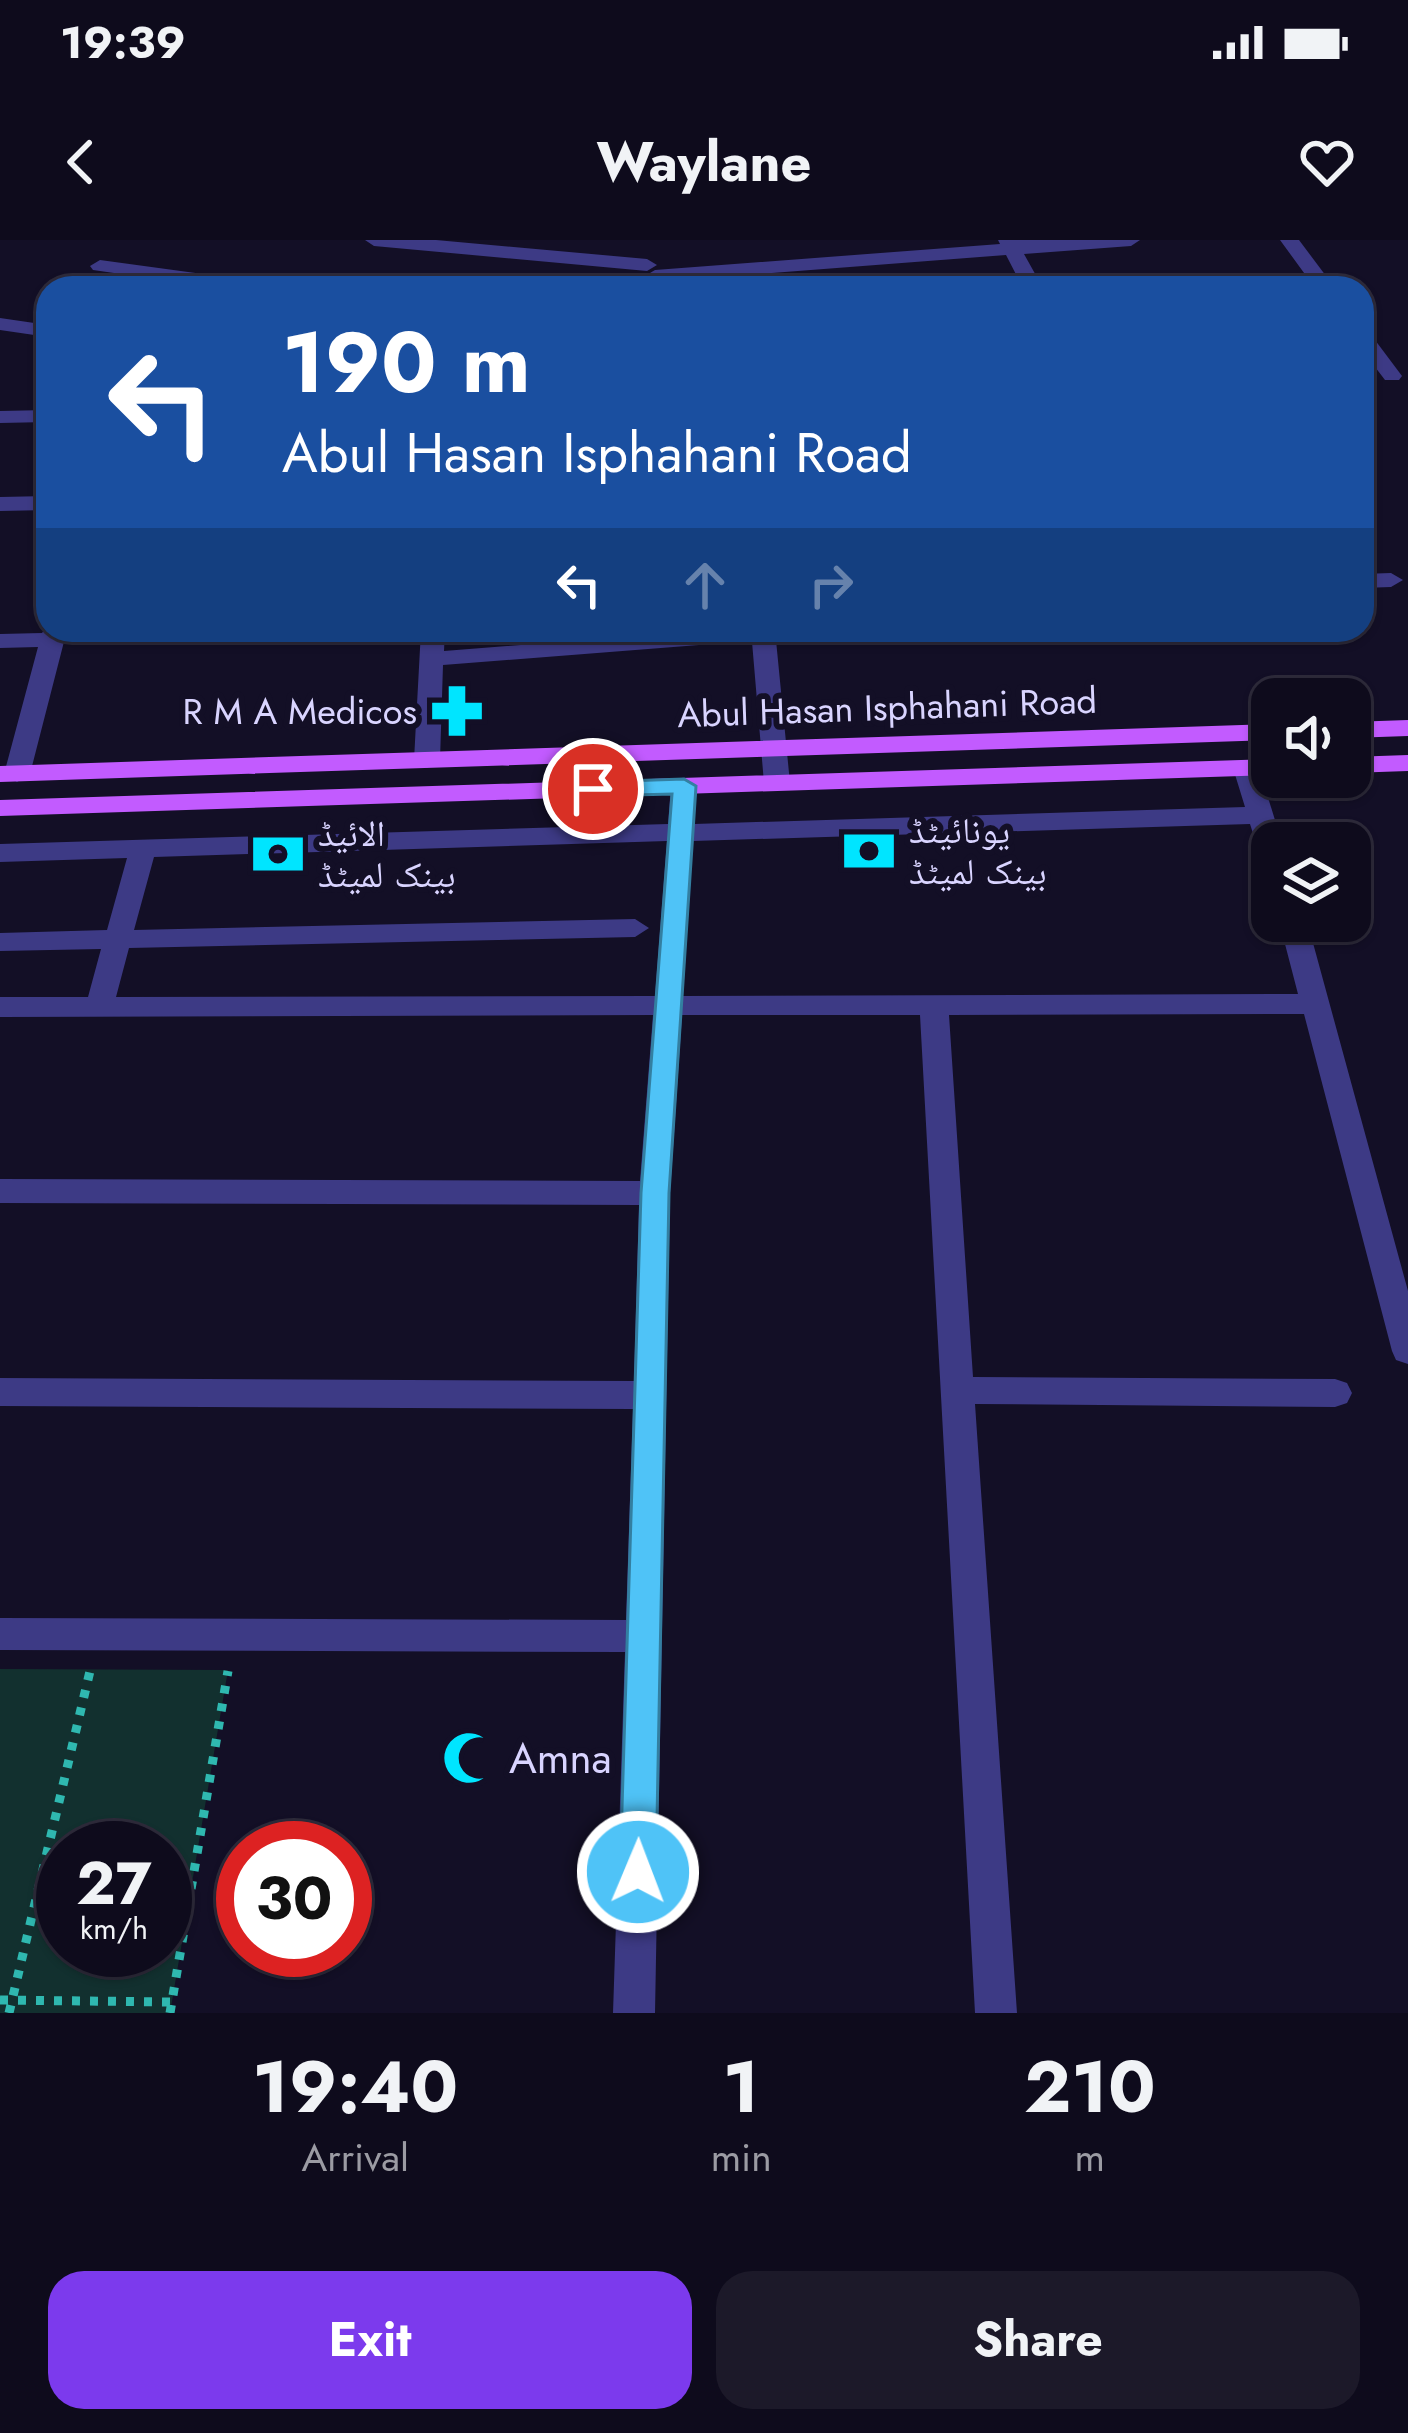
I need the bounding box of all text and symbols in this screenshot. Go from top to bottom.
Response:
text: 19:39 [60,10,186,75]
text: Waylane [597,123,811,201]
icon: back [48,129,114,195]
icon: heart [1294,129,1360,195]
text: 190 m [282,302,531,424]
icon: left [84,324,240,480]
text: Abul Hasan Isphahani Road [282,414,912,492]
icon: left [546,552,612,618]
icon: ahead [672,552,738,618]
icon: right [798,552,864,618]
street label: Abul Hasan Isphahani Road [676,674,1098,740]
map controls [1251,678,1371,942]
button: sound [1251,678,1371,798]
pharmacy icon: R M A Medicos [428,682,486,740]
place label: R M A Medicos [183,685,417,737]
pin [542,738,644,840]
icon: arrive [560,756,626,822]
place label: یونائیٹڈ بینک لمیٹڈ [909,804,1047,897]
place label: الائیڈ بینک لمیٹڈ [318,807,456,900]
bank icon: یونائیٹڈ بینک لمیٹڈ [840,822,898,880]
button: layers [1251,822,1371,942]
bank icon: الائیڈ بینک لمیٹڈ [249,825,307,883]
place label: Amna [509,1728,612,1789]
mosque icon: Amna [440,1729,498,1787]
position arrow [575,1809,701,1935]
speed limit sign: 30 [216,1821,372,1977]
text: 27 [76,1840,152,1927]
text: km/h [80,1907,148,1950]
text: 19:40 [252,2035,458,2139]
text: 1 [723,2035,759,2139]
text: 210 [1024,2035,1156,2139]
text: Arrival [302,2129,409,2186]
text: min [711,2129,772,2186]
text: m [1075,2129,1105,2186]
button: Exit [48,2271,692,2409]
button: Share [716,2271,1360,2409]

